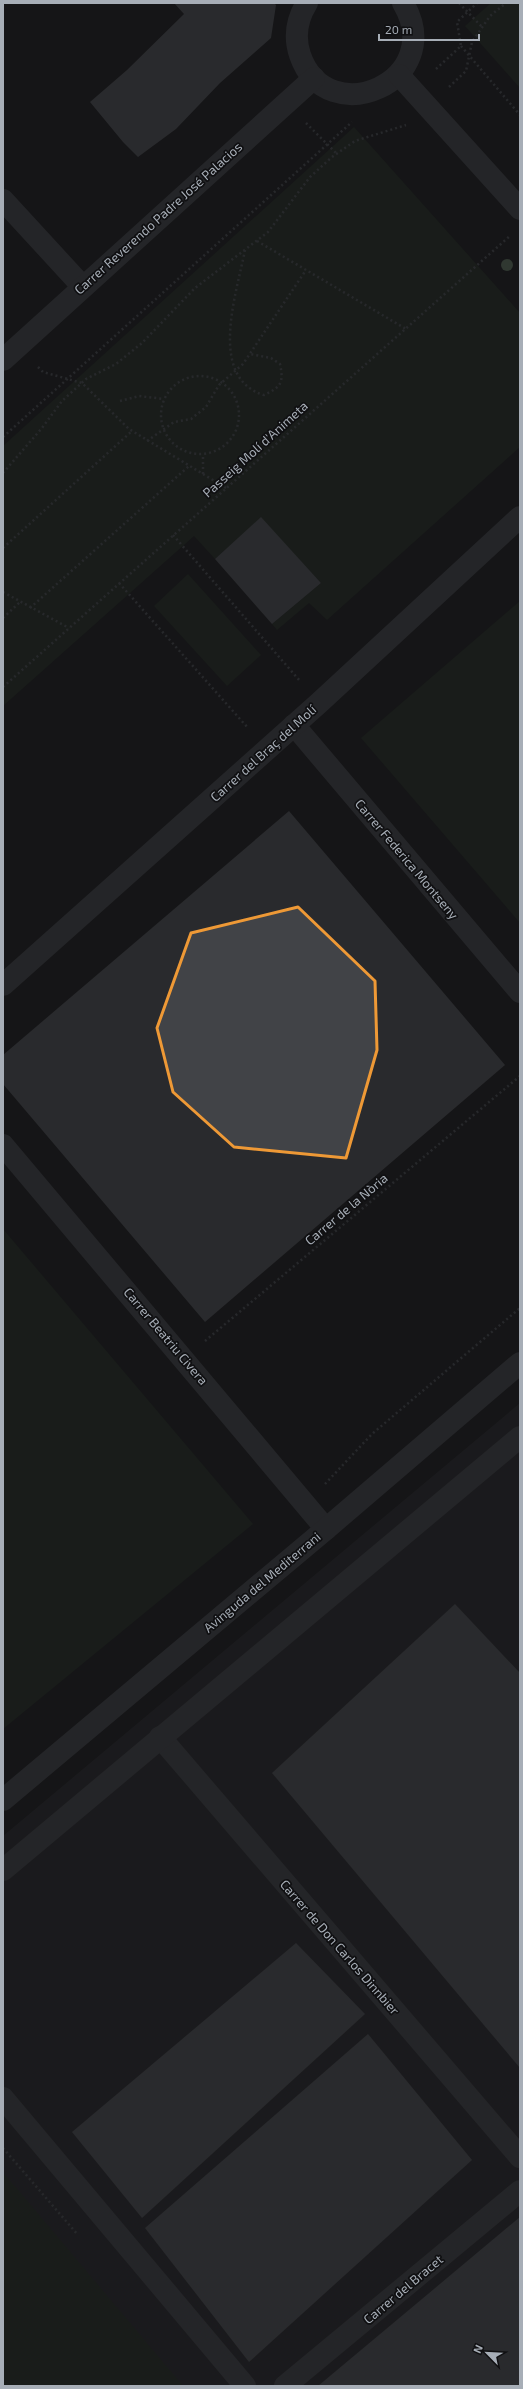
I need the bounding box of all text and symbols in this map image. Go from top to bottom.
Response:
scale bar [379,16,479,42]
text: 20 m [385,22,412,36]
street label: Carrer Reverendo Padre José Palacios [71,138,245,298]
street label: Passeig Molí d'Animeta [199,398,311,500]
street label: Carrer del Braç del Molí [207,701,320,805]
street label: Carrer Federica Montseny [352,796,462,922]
street label: Carrer de la Nòria [301,1170,391,1248]
street label: Carrer Beatriu Civera [121,1284,211,1388]
street label: Avinguda del Mediterrani [200,1528,324,1636]
street label: Carrer de Don Carlos Dinnbier [277,1876,403,2018]
street label: Carrer del Bracet [360,2251,446,2327]
north arrow [467,2333,507,2373]
text: N [470,2342,485,2355]

